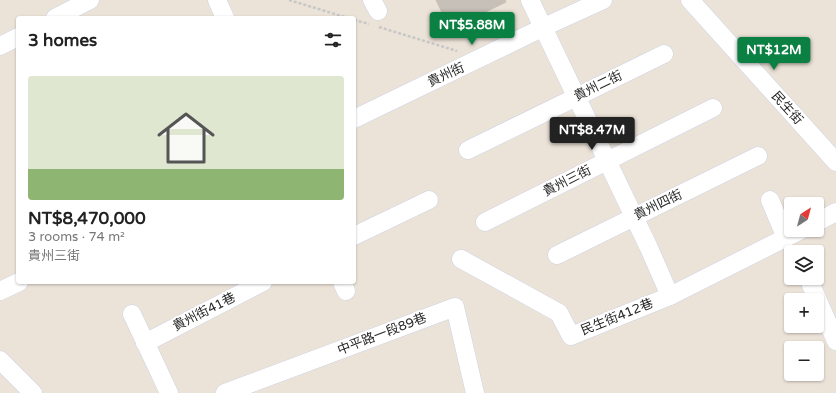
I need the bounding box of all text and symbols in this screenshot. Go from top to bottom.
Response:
pin: NT$5.88M [431,12,513,46]
text: NT$5.88M [439,17,505,33]
icon: filters [322,29,344,51]
text: 3 homes [28,30,97,51]
pin: NT$12M [741,37,807,71]
text: NT$12M [746,42,802,58]
street label: 貴州街 [425,60,467,90]
street label: 貴州二街 [571,67,625,105]
street label: 民生街 [768,88,806,128]
icon: home [150,102,222,174]
pin: NT$8.47M [551,117,633,151]
text: NT$8.47M [559,122,625,138]
street label: 貴州三街 [540,162,594,200]
street label: 貴州四街 [631,186,685,224]
north arrow [784,197,824,237]
map controls [784,197,824,381]
text: NT$8,470,000 [28,208,146,229]
text: 3 rooms · 74 m² [28,229,125,245]
button: layers [784,245,824,285]
text: 貴州三街 [28,248,80,264]
street label: 貴州街41巷 [170,289,238,335]
button: + [784,293,824,333]
street label: 民生街412巷 [579,295,655,339]
street label: 中平路一段89巷 [335,310,429,358]
button: − [784,341,824,381]

